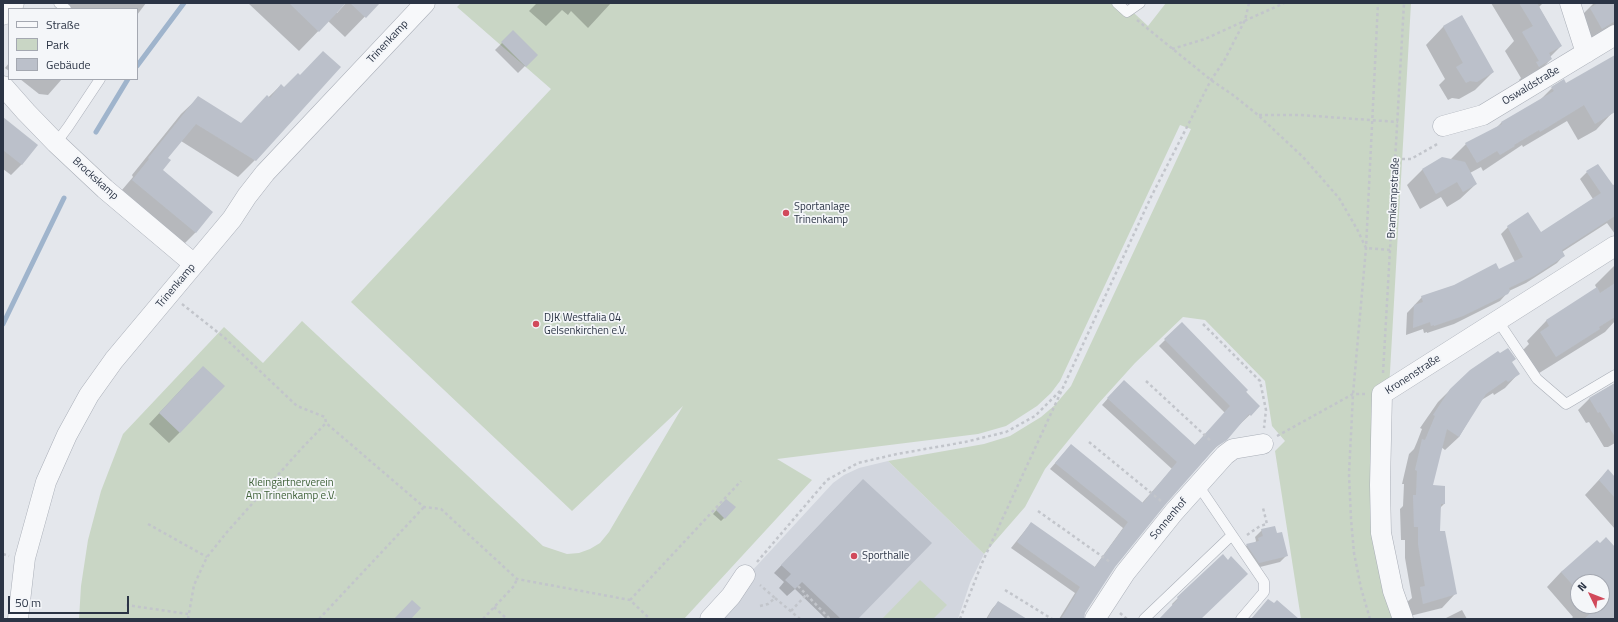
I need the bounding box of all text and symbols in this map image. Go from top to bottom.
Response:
legend [8,8,138,80]
text: Straße [46,15,80,34]
street label: Trinenkamp [365,18,411,66]
text: Park [46,35,69,54]
text: Gebäude [46,55,91,74]
street label: Oswaldstraße [1500,64,1562,108]
street label: Brockskamp [69,155,121,203]
street label: Bramkampstraße [1385,157,1403,239]
place label: Sportanlage Trinenkamp [794,200,850,226]
marker: Sportanlage Trinenkamp [781,208,791,218]
street label: Trinenkamp [154,261,198,311]
place label: DJK Westfalia 04 Gelsenkirchen e.V. [544,311,627,337]
marker: DJK Westfalia 04 Gelsenkirchen e.V. [531,319,541,329]
street label: Kronenstraße [1383,352,1443,398]
park label: Kleingärtnerverein Am Trinenkamp e.V. [246,476,336,502]
street label: Sonnenhof [1148,495,1190,543]
place label: Sporthalle [862,549,909,563]
marker: Sporthalle [849,551,859,561]
north arrow [1570,574,1610,614]
text: N [1574,578,1590,595]
scale bar [10,588,131,614]
text: 50 m [15,593,41,612]

